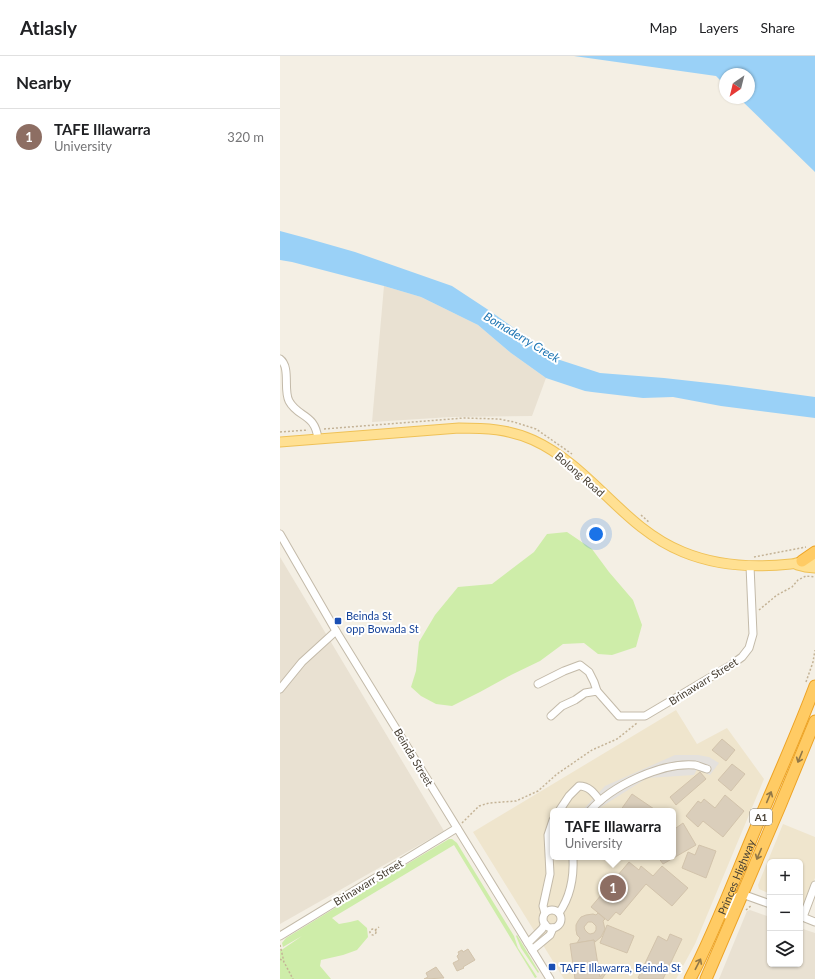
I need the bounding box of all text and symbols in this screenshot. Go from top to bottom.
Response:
text: Atlasly [20,16,77,39]
text: Map [649,19,677,36]
text: Layers [699,19,739,36]
text: Share [761,19,795,36]
north arrow [719,68,755,104]
text: Nearby [16,72,71,93]
text: TAFE Illawarra [54,120,151,138]
text: 1 [25,129,33,145]
text: 320 m [227,129,264,145]
text: University [54,138,112,154]
water label: Bomaderry Creek [481,308,563,366]
street label: Bolong Road [553,449,607,499]
your location [586,524,606,544]
place label: Beinda St opp Bowada St [346,609,419,635]
marker: Beinda St opp Bowada St [333,616,343,626]
street label: Brinawarr Street [666,655,740,707]
street label: Beinda Street [392,726,436,788]
one-way arrow [796,750,804,762]
one-way arrow [766,792,774,804]
popup [550,808,676,860]
road number: A1 [750,809,772,825]
text: TAFE Illawarra [565,817,661,835]
text: University [565,835,623,851]
street label: Princes Highway [714,837,757,916]
one-way arrow [755,848,762,860]
street label: Brinawarr Street [331,856,405,908]
map controls [767,859,803,967]
button: + [767,859,803,895]
pin: 1 [600,873,626,903]
button: − [767,895,803,931]
button: layers [767,931,803,967]
one-way arrow [695,959,702,971]
place label: TAFE Illawarra, Beinda St [560,961,681,974]
marker: TAFE Illawarra, Beinda St [547,962,557,972]

